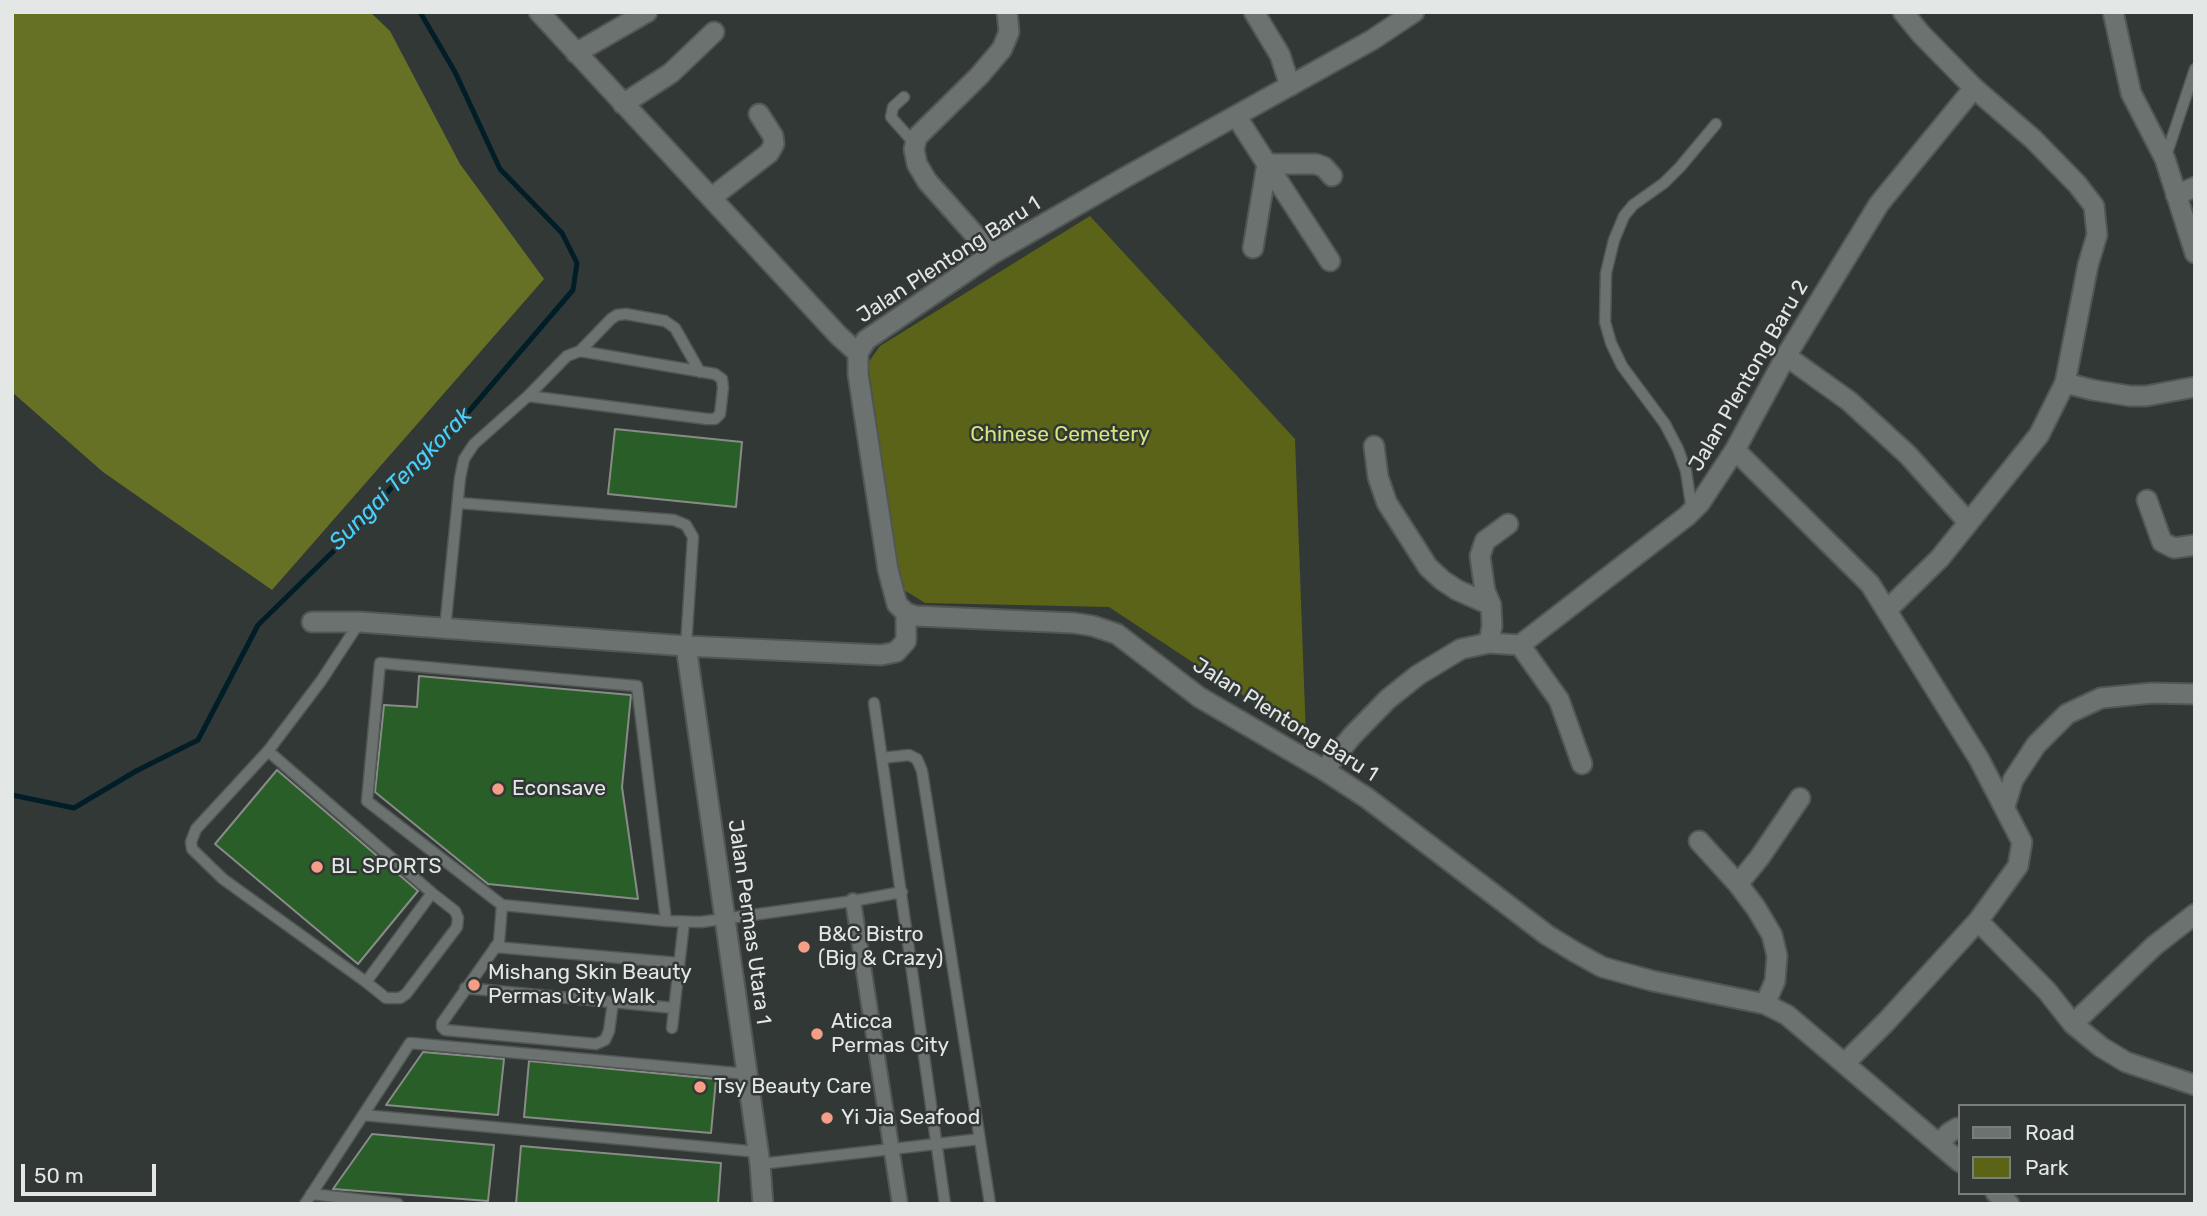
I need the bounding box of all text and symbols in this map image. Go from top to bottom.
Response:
street label: Jalan Plentong Baru 1 [853,191,1045,329]
street label: Jalan Plentong Baru 2 [1684,276,1814,476]
water label: Sungai Tengkorak [324,402,478,556]
park label: Chinese Cemetery [970,422,1150,448]
street label: Jalan Plentong Baru 1 [1188,653,1382,787]
place label: Econsave [512,776,606,802]
marker: Econsave [490,781,506,797]
street label: Jalan Permas Utara 1 [722,818,776,1026]
place label: BL SPORTS [331,854,441,880]
marker: BL SPORTS [309,859,325,875]
place label: B&C Bistro (Big & Crazy) [818,922,943,972]
marker: B&C Bistro (Big & Crazy) [796,939,812,955]
place label: Mishang Skin Beauty Permas City Walk [488,960,692,1010]
marker: Mishang Skin Beauty Permas City Walk [466,977,482,993]
place label: Aticca Permas City [831,1009,949,1059]
marker: Aticca Permas City [809,1026,825,1042]
place label: Tsy Beauty Care [714,1074,871,1100]
marker: Tsy Beauty Care [692,1079,708,1095]
legend [1958,1104,2186,1195]
place label: Yi Jia Seafood [841,1105,980,1131]
marker: Yi Jia Seafood [819,1110,835,1126]
text: Road [2025,1120,2075,1145]
scale bar [24,1150,159,1194]
text: Park [2025,1155,2069,1180]
text: 50 m [34,1163,84,1188]

